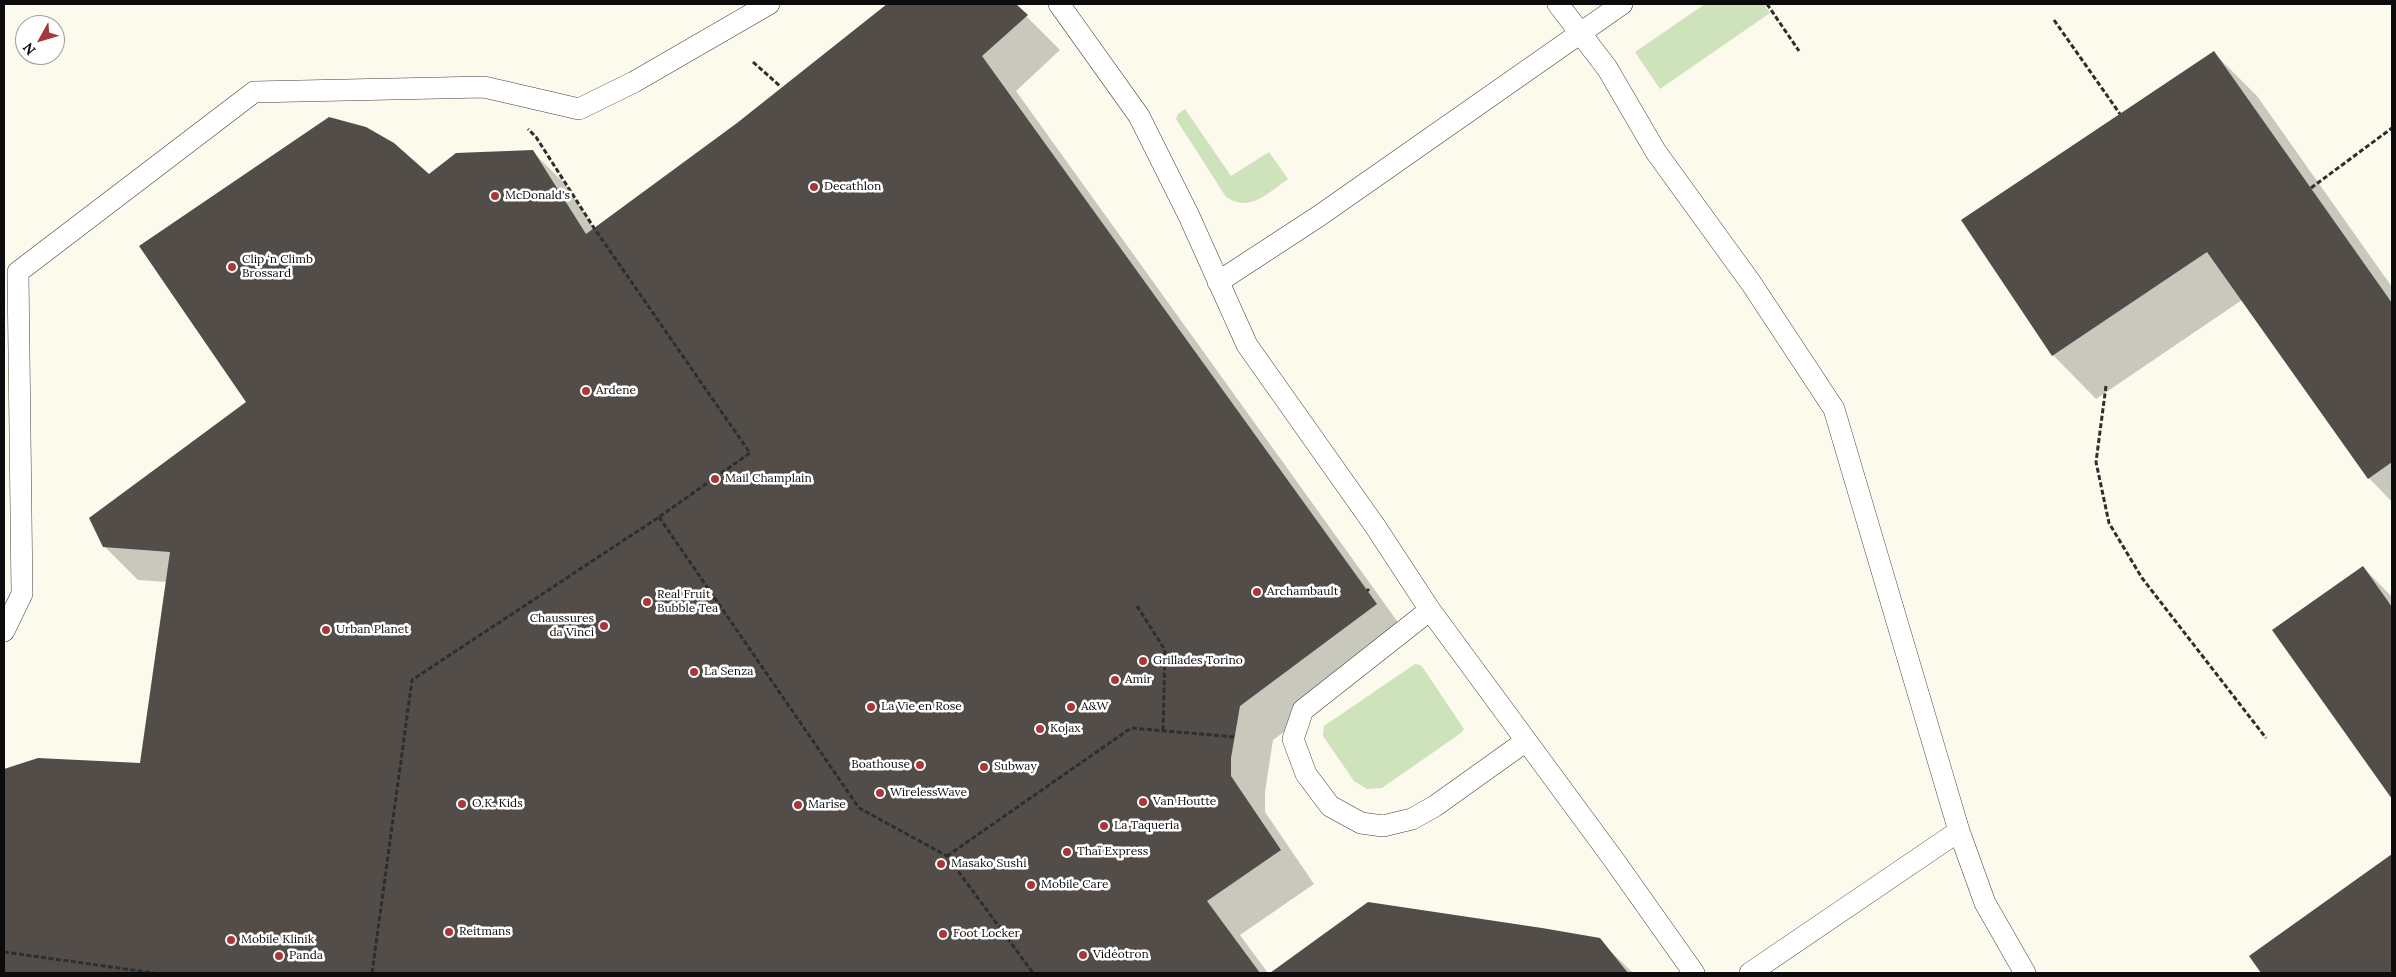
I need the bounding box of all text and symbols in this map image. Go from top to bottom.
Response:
north arrow [15,15,65,65]
text: N [19,39,40,59]
place label: Decathlon [824,180,881,194]
marker: Decathlon [808,181,820,193]
place label: McDonald's [505,189,570,203]
marker: McDonald's [489,190,501,202]
place label: Clip ‘n Climb Brossard [242,253,313,281]
marker: Clip ‘n Climb Brossard [226,261,238,273]
place label: Ardene [596,384,636,398]
marker: Ardene [580,385,592,397]
place label: Mail Champlain [725,472,812,486]
marker: Mail Champlain [709,473,721,485]
place label: Archambault [1267,585,1338,599]
marker: Archambault [1251,586,1263,598]
place label: Real Fruit Bubble Tea [657,588,718,616]
marker: Real Fruit Bubble Tea [641,596,653,608]
place label: Chaussures da Vinci [530,612,594,640]
marker: Chaussures da Vinci [598,620,610,632]
place label: Urban Planet [336,623,409,637]
marker: Urban Planet [320,624,332,636]
place label: Grillades Torino [1153,654,1243,668]
marker: Grillades Torino [1137,655,1149,667]
place label: La Senza [704,665,753,679]
marker: La Senza [688,666,700,678]
place label: Amir [1125,673,1152,687]
marker: Amir [1109,674,1121,686]
place label: La Vie en Rose [881,700,962,714]
place label: A&W [1081,700,1108,714]
marker: La Vie en Rose [865,701,877,713]
marker: A&W [1065,701,1077,713]
place label: Kojax [1050,722,1081,736]
marker: Kojax [1034,723,1046,735]
place label: Boathouse [851,758,910,772]
marker: Boathouse [914,759,926,771]
place label: Subway [994,760,1037,774]
marker: Subway [978,761,990,773]
place label: WirelessWave [890,786,967,800]
marker: WirelessWave [874,787,886,799]
place label: Van Houtte [1153,795,1216,809]
marker: Van Houtte [1137,796,1149,808]
place label: O.K. Kids [472,797,523,811]
marker: O.K. Kids [456,798,468,810]
place label: Marise [808,798,846,812]
marker: Marise [792,799,804,811]
place label: La Taqueria [1114,819,1179,833]
marker: La Taqueria [1098,820,1110,832]
place label: Thaï Express [1077,845,1148,859]
marker: Thaï Express [1061,846,1073,858]
place label: Masako Sushi [951,857,1027,871]
marker: Masako Sushi [935,858,947,870]
place label: Mobile Care [1041,878,1108,892]
marker: Mobile Care [1025,879,1037,891]
place label: Reitmans [459,925,511,939]
marker: Reitmans [443,926,455,938]
place label: Foot Locker [953,927,1020,941]
marker: Foot Locker [937,928,949,940]
place label: Mobile Klinik [241,933,314,947]
marker: Mobile Klinik [225,934,237,946]
place label: Vidéotron [1093,948,1149,962]
place label: Panda [289,949,323,963]
marker: Vidéotron [1077,949,1089,961]
marker: Panda [273,950,285,962]

